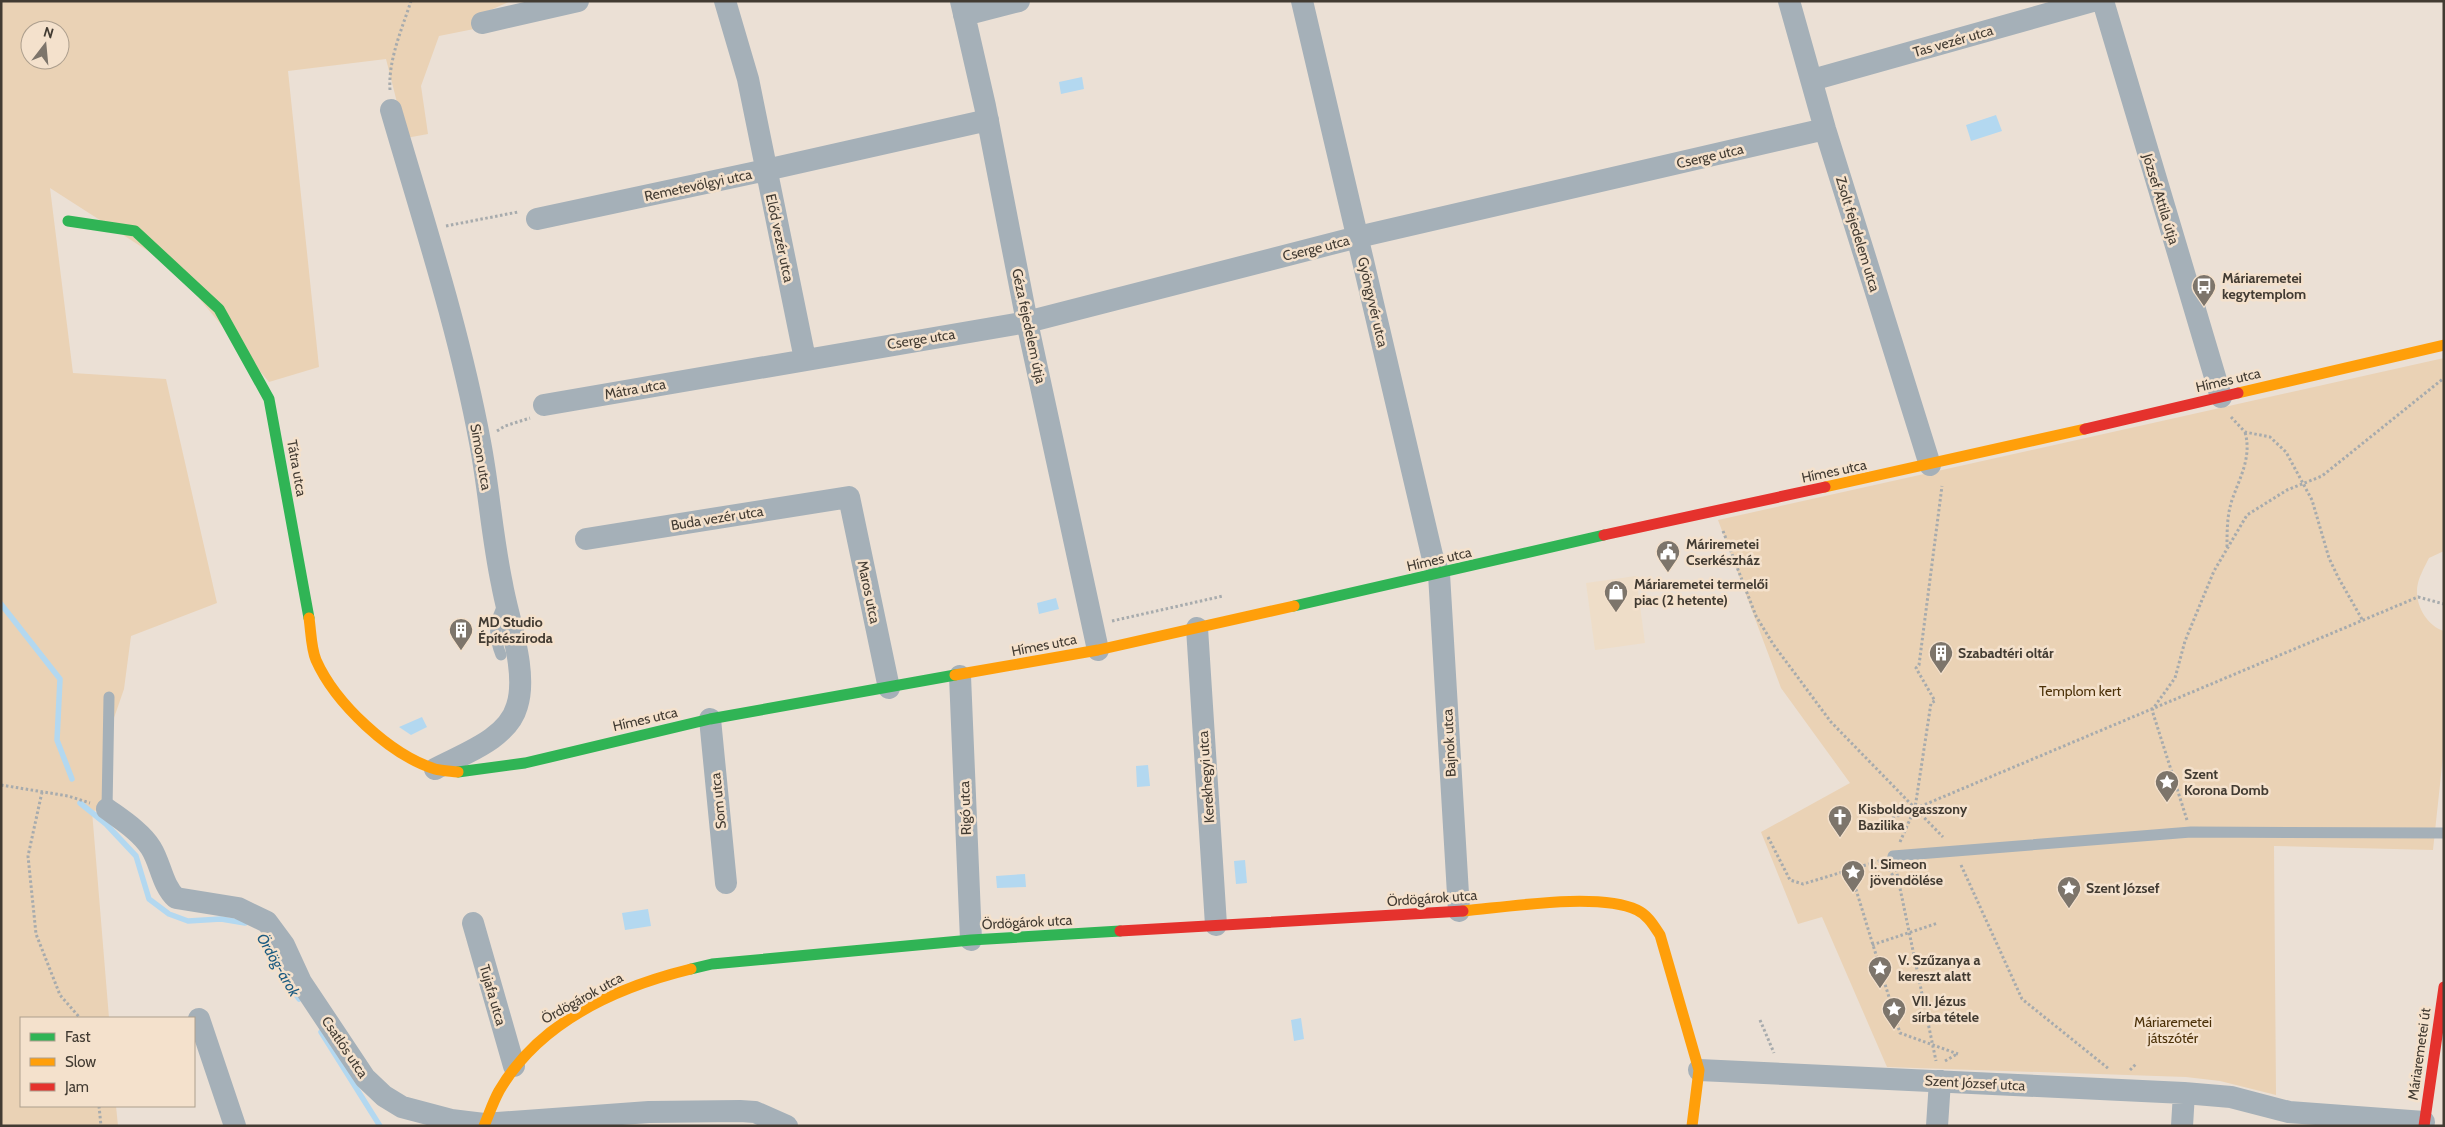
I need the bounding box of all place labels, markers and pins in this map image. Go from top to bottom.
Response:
place label: Máriaremetei kegytemplom [2222,269,2306,303]
bus stop icon: Máriaremetei kegytemplom [2191,273,2217,307]
place label: Máriremetei Cserkészház [1686,535,1760,569]
public building icon: Máriremetei Cserkészház [1655,539,1681,573]
place label: Máriaremetei termelői piac (2 hetente) [1634,575,1768,609]
shop icon: Máriaremetei termelői piac (2 hetente) [1603,579,1629,613]
place label: MD Studio Építésziroda [478,613,553,647]
building icon: MD Studio Építésziroda [448,617,474,651]
building icon: Szabadtéri oltár [1928,640,1954,674]
place label: Szabadtéri oltár [1958,644,2054,662]
place label: Szent Korona Domb [2184,765,2269,799]
place icon: Szent Korona Domb [2154,769,2180,803]
place label: Kisboldogasszony Bazilika [1858,800,1968,834]
church icon: Kisboldogasszony Bazilika [1827,804,1853,838]
place label: I. Simeon jövendölése [1869,855,1943,889]
place icon: I. Simeon jövendölése [1840,859,1866,893]
place icon: Szent József [2056,875,2082,909]
place label: Szent József [2086,879,2160,897]
place label: V. Szűzanya a kereszt alatt [1898,951,1980,985]
place icon: V. Szűzanya a kereszt alatt [1867,955,1893,989]
place label: VII. Jézus sírba tétele [1912,992,1979,1026]
place icon: VII. Jézus sírba tétele [1881,996,1907,1030]

